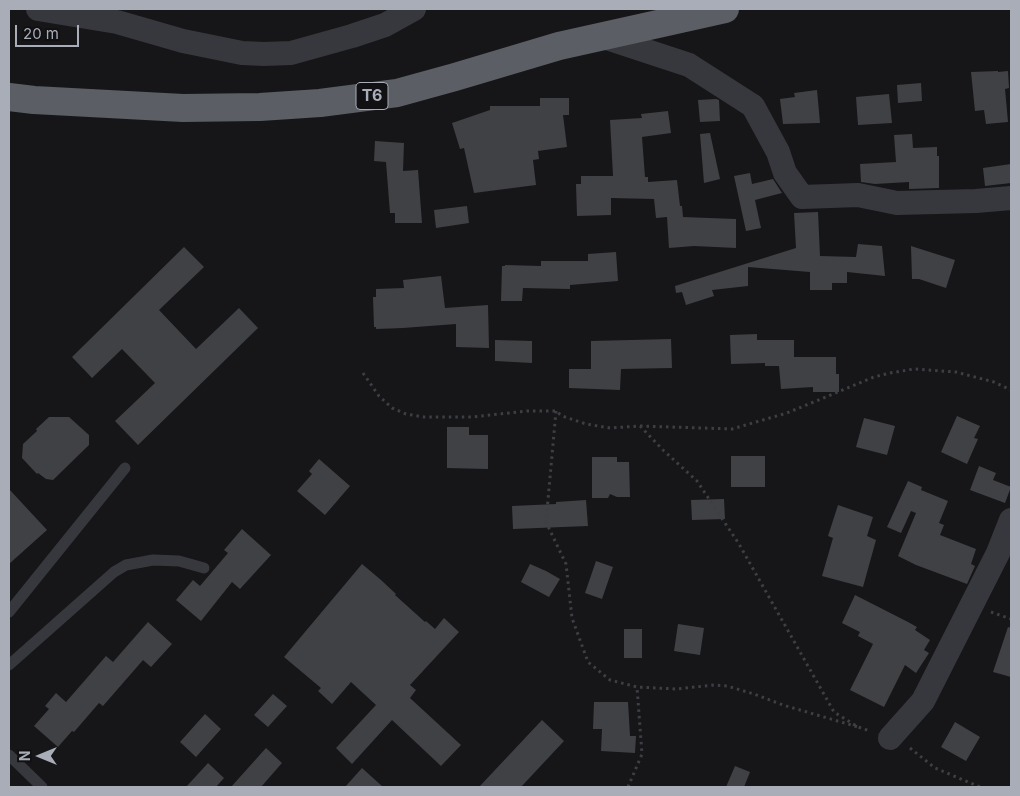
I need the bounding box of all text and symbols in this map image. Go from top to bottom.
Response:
scale bar [18,15,81,47]
text: 20 m [23,24,59,43]
road number: T6 [356,82,388,110]
north arrow [15,731,65,781]
text: N [16,751,33,761]

